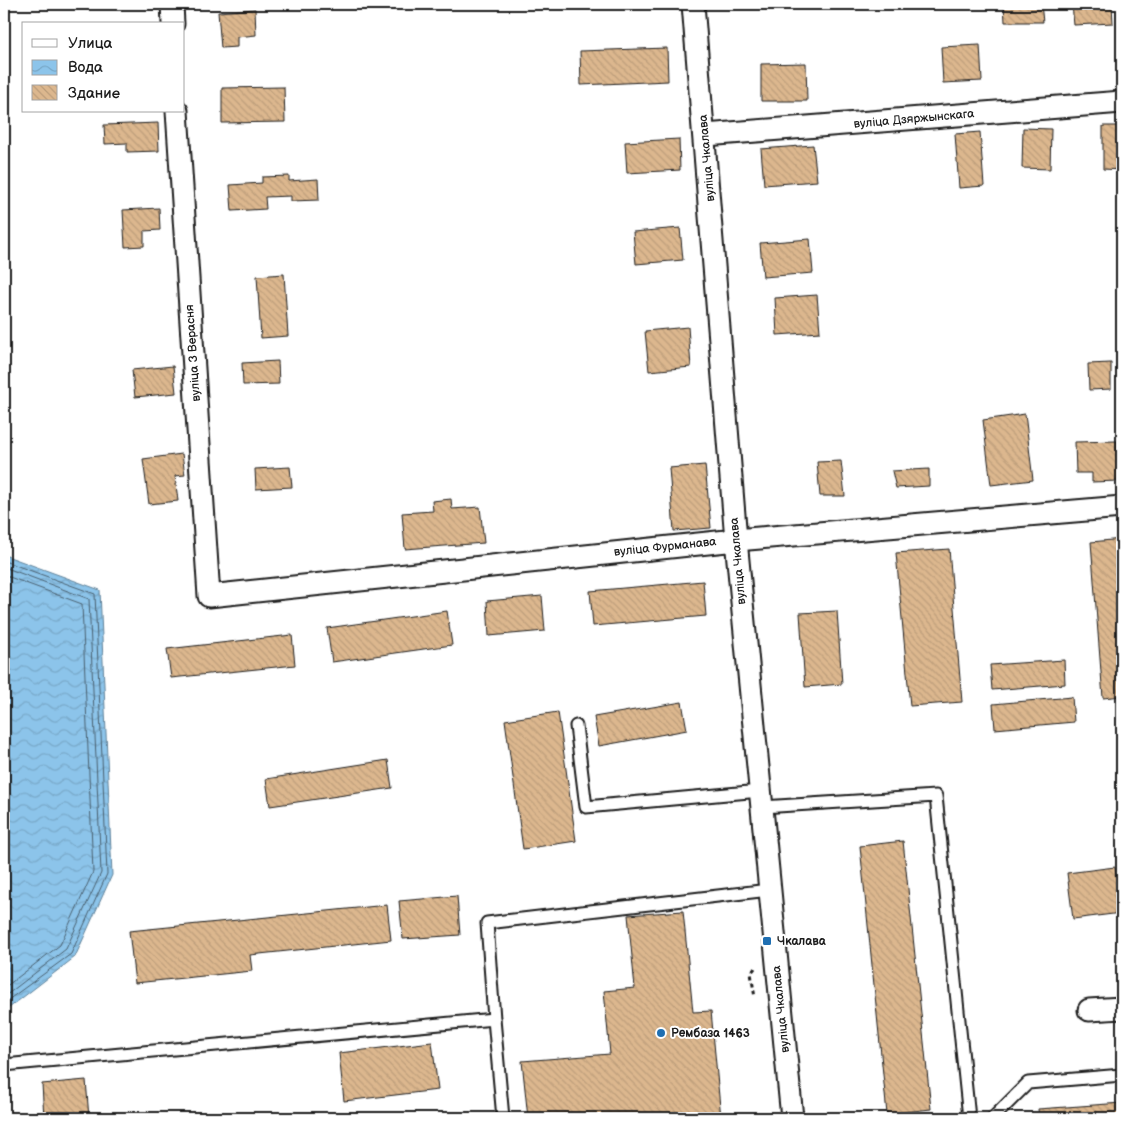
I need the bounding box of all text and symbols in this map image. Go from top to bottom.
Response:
legend [22,22,185,112]
text: Улица [68,34,113,53]
text: Вода [68,58,103,77]
text: Здание [68,84,120,103]
street label: вуліца Дзяржынскага [853,106,975,132]
street label: вуліца Чкалава [696,114,718,202]
street label: вуліца 3 Верасня [182,304,204,402]
street label: вуліца Чкалава [727,517,749,605]
street label: вуліца Фурманава [613,534,717,560]
place label: Чкалава [777,934,827,949]
marker: Чкалава [761,935,773,947]
street label: вуліца Чкалава [769,965,793,1053]
place label: Рембаза 1463 [671,1026,750,1041]
marker: Рембаза 1463 [655,1027,667,1039]

